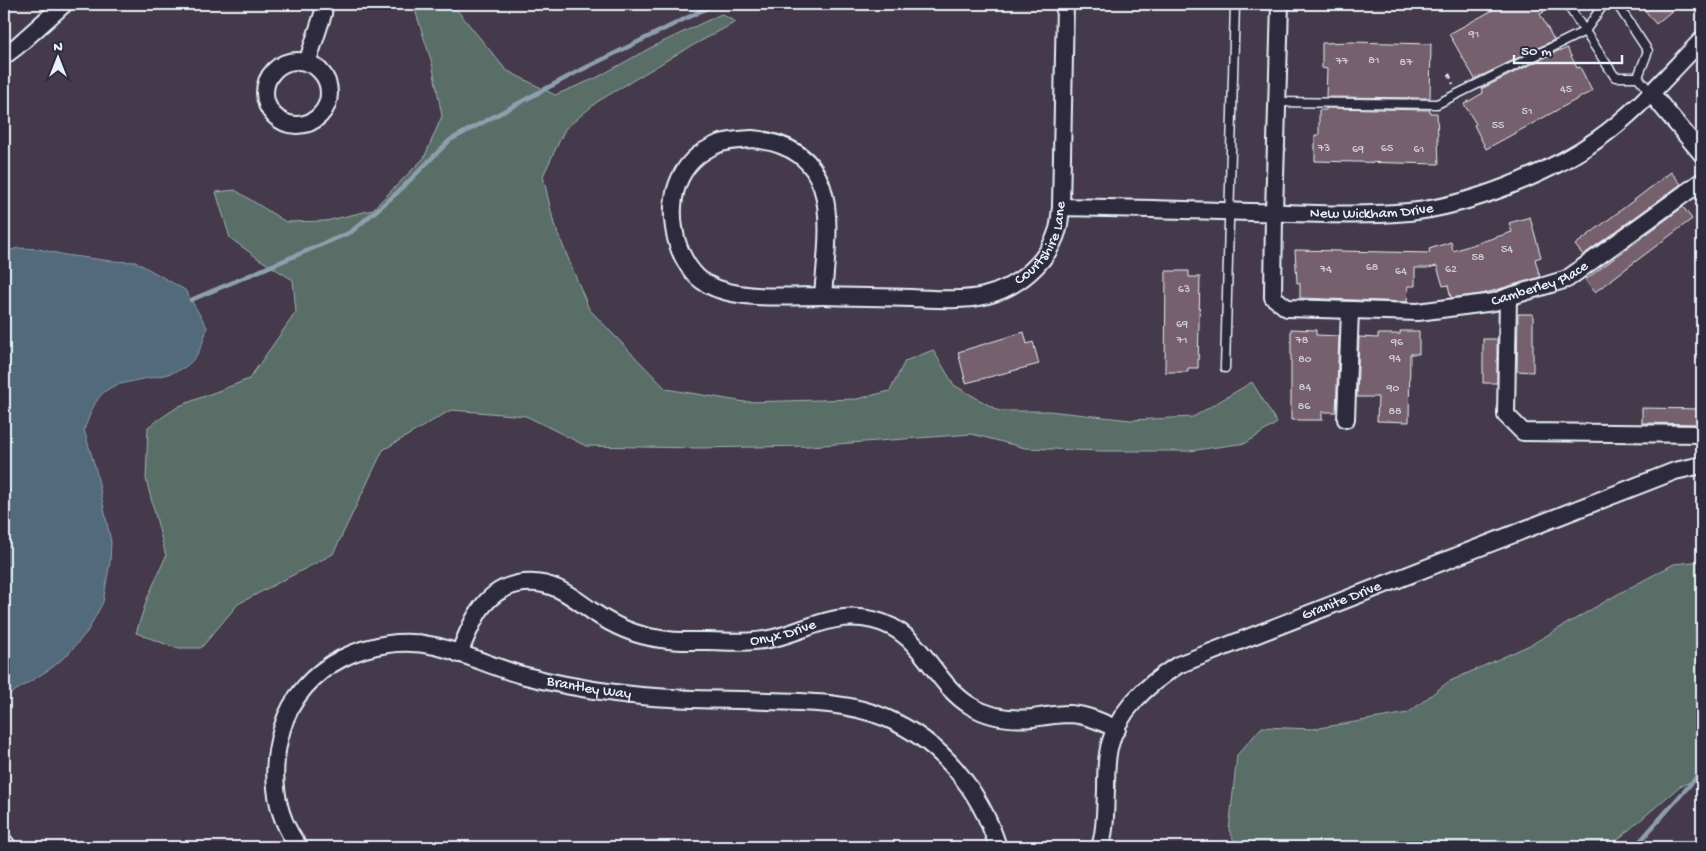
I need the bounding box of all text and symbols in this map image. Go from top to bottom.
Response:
house number: 91 [1468,28,1480,42]
north arrow [32,32,82,82]
scale bar [1514,32,1621,64]
text: N [53,39,63,56]
text: 50 m [1521,43,1552,61]
house number: 81 [1368,54,1380,68]
house number: 77 [1335,55,1349,69]
house number: 87 [1400,56,1413,70]
house number: 45 [1560,83,1572,97]
house number: 51 [1521,105,1533,119]
house number: 55 [1492,119,1504,133]
house number: 73 [1317,142,1330,156]
house number: 65 [1381,142,1393,156]
house number: 69 [1352,143,1364,157]
house number: 61 [1414,143,1425,157]
street label: New Wickham Drive [1310,199,1435,223]
street label: Courtshire Lane [1011,201,1070,290]
house number: 54 [1501,243,1513,257]
house number: 58 [1472,251,1485,265]
street label: Camberley Place [1489,257,1592,311]
house number: 68 [1366,261,1379,275]
house number: 74 [1319,263,1332,277]
house number: 62 [1445,263,1457,277]
house number: 64 [1395,265,1407,279]
house number: 63 [1178,283,1190,297]
house number: 69 [1176,318,1188,332]
house number: 71 [1175,334,1188,348]
house number: 78 [1295,334,1309,348]
house number: 96 [1390,336,1404,350]
house number: 94 [1388,352,1401,366]
house number: 80 [1298,353,1312,367]
house number: 84 [1299,381,1311,395]
house number: 90 [1386,382,1400,396]
house number: 86 [1298,400,1311,414]
house number: 88 [1388,405,1402,419]
street label: Granite Drive [1299,577,1384,625]
street label: Onyx Drive [749,616,819,650]
street label: Brantley Way [544,672,633,704]

